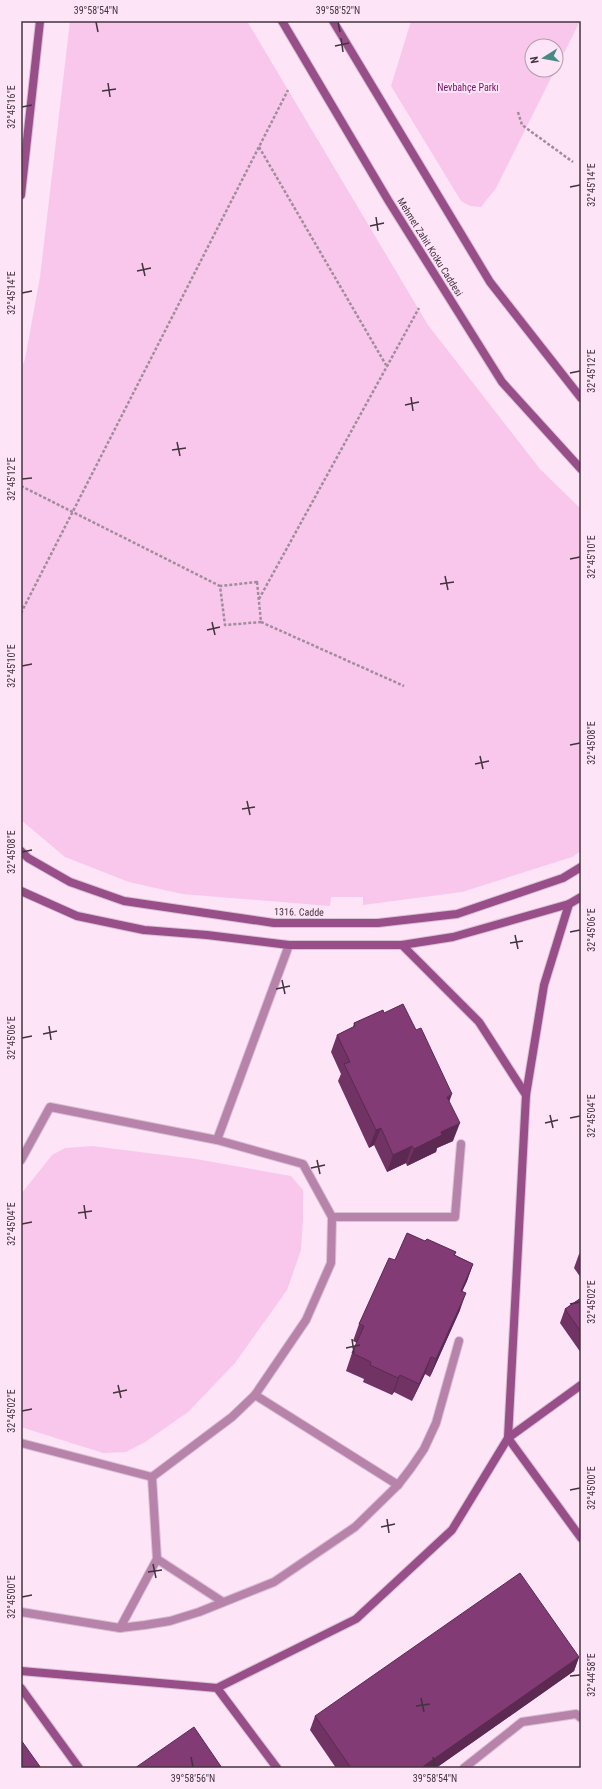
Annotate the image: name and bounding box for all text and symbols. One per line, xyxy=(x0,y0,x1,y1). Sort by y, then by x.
text: 39°58'54"N xyxy=(74,5,118,16)
text: 39°58'52"N xyxy=(316,5,360,16)
north arrow xyxy=(524,38,564,78)
text: N xyxy=(528,55,542,64)
park label: Nevbahçe Parkı xyxy=(437,82,499,93)
text: 32°45'16"E xyxy=(6,85,17,129)
text: 32°45'14"E xyxy=(586,163,597,207)
street label: Mehmet Zahit Kotku Caddesi xyxy=(395,196,465,298)
text: 32°45'14"E xyxy=(6,271,17,315)
text: 32°45'12"E xyxy=(586,349,597,393)
text: 32°45'12"E xyxy=(6,457,17,501)
text: 32°45'10"E xyxy=(586,535,597,579)
text: 32°45'10"E xyxy=(6,644,17,688)
text: 32°45'08"E xyxy=(586,721,597,765)
text: 32°45'08"E xyxy=(6,830,17,874)
street label: 1316. Cadde xyxy=(274,906,324,918)
text: 32°45'06"E xyxy=(586,908,597,952)
text: 32°45'06"E xyxy=(6,1016,17,1060)
text: 32°45'04"E xyxy=(586,1094,597,1138)
text: 32°45'04"E xyxy=(6,1202,17,1246)
text: 32°45'02"E xyxy=(586,1280,597,1324)
text: 32°45'02"E xyxy=(6,1389,17,1433)
text: 32°45'00"E xyxy=(586,1466,597,1510)
text: 32°45'00"E xyxy=(6,1575,17,1619)
text: 32°44'58"E xyxy=(586,1653,597,1697)
text: 39°58'56"N xyxy=(171,1773,215,1784)
text: 39°58'54"N xyxy=(413,1773,457,1784)

